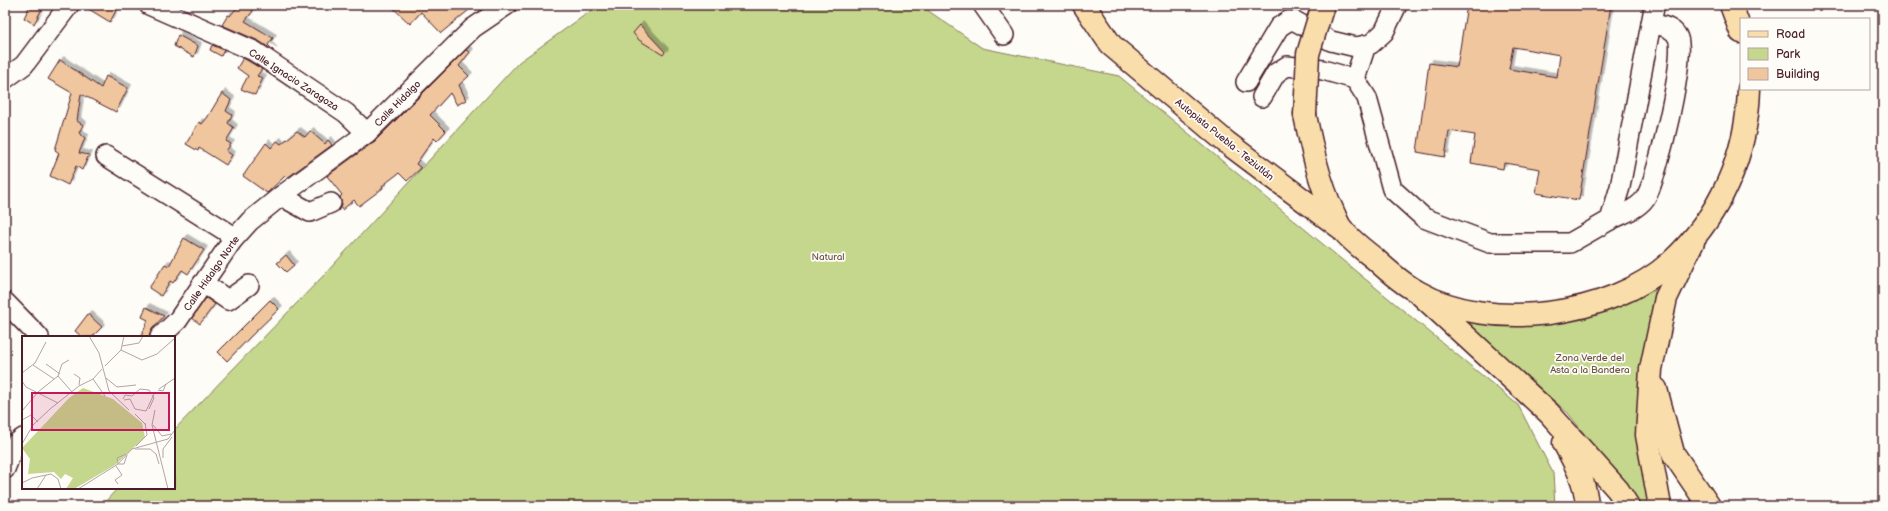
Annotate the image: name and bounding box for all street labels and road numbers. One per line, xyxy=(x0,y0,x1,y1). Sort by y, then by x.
street label: Calle Ignacio Zaragoza xyxy=(246,46,341,114)
street label: Calle Hidalgo xyxy=(372,78,424,129)
street label: Autopista Puebla - Teziutlán xyxy=(1173,96,1276,184)
street label: Calle Hidalgo Norte xyxy=(181,234,242,313)

